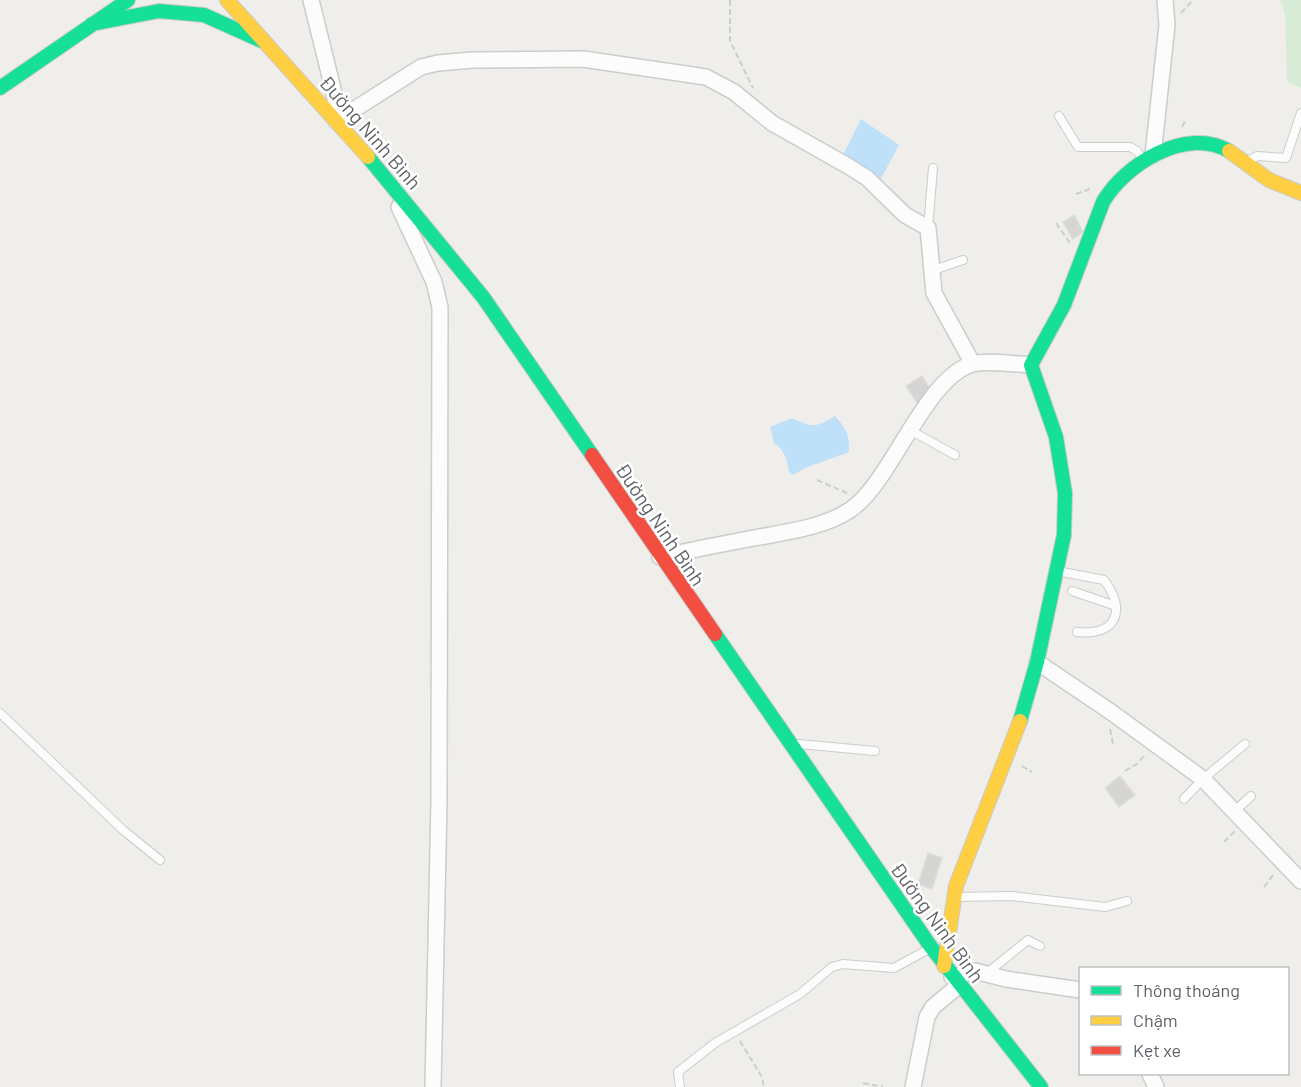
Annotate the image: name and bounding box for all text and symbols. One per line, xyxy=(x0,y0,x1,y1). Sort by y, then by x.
street label: Đường Ninh Bình xyxy=(315,70,427,194)
street label: Đường Ninh Bình xyxy=(611,458,711,590)
street label: Đường Ninh Bình xyxy=(886,857,990,987)
legend xyxy=(1079,967,1289,1075)
text: Thông thoáng xyxy=(1133,979,1240,1001)
text: Chậm xyxy=(1133,1009,1178,1031)
text: Kẹt xe xyxy=(1133,1039,1181,1061)

